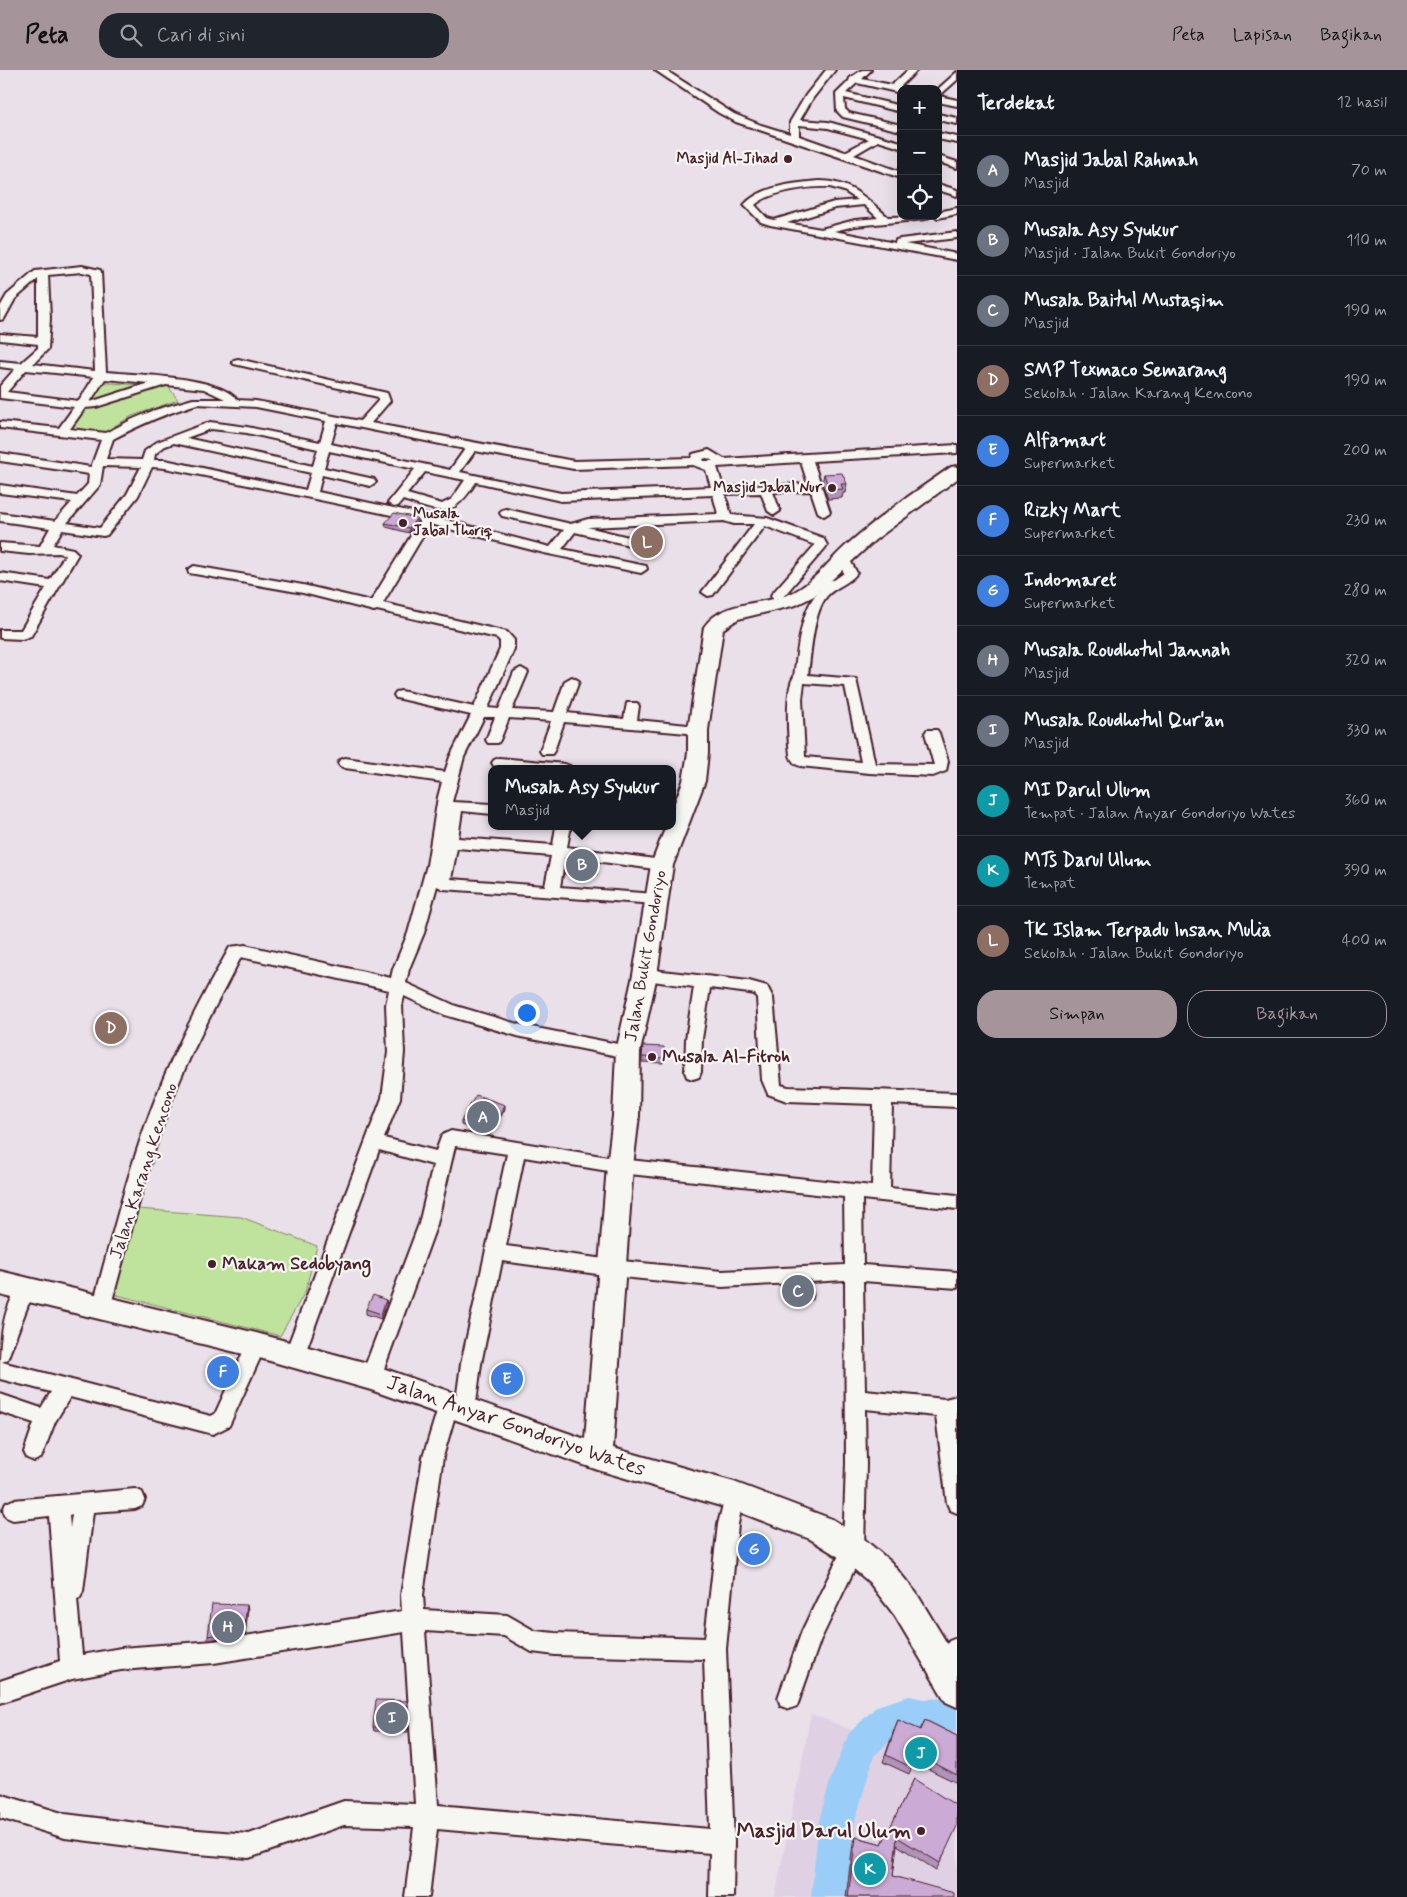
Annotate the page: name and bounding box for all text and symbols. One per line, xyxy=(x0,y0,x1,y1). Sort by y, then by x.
search box xyxy=(99,13,449,58)
text: Peta xyxy=(25,20,69,51)
icon: search xyxy=(117,21,145,49)
text: Cari di sini xyxy=(157,23,245,48)
text: Peta xyxy=(1172,23,1205,47)
text: Lapisan xyxy=(1233,23,1292,47)
text: Bagikan xyxy=(1320,23,1382,47)
map controls xyxy=(897,85,942,220)
button: + xyxy=(897,85,942,130)
text: Terdekat xyxy=(977,89,1055,117)
text: 12 hasil xyxy=(1337,92,1387,113)
button: − xyxy=(897,130,942,175)
text: Masjid Jabal Rahmah xyxy=(1024,148,1198,173)
place label: Masjid Al-Jihad xyxy=(677,149,778,169)
marker: Masjid Al-Jihad xyxy=(782,153,794,165)
text: A xyxy=(988,160,998,181)
text: 70 m xyxy=(1351,160,1387,181)
text: Masjid xyxy=(1024,173,1069,194)
button: locate xyxy=(897,175,942,220)
text: Musala Asy Syukur xyxy=(1024,218,1178,243)
text: B xyxy=(988,230,998,251)
text: 110 m xyxy=(1346,230,1387,251)
text: Masjid · Jalan Bukit Gondoriyo xyxy=(1024,243,1236,264)
text: Musala Baitul Mustaqim xyxy=(1024,288,1224,313)
text: C xyxy=(987,300,999,321)
text: 190 m xyxy=(1344,300,1387,321)
text: Masjid xyxy=(1024,313,1069,334)
text: SMP Texmaco Semarang xyxy=(1024,358,1227,383)
text: D xyxy=(987,370,999,391)
text: 190 m xyxy=(1344,370,1387,391)
text: Sekolah · Jalan Karang Kencono xyxy=(1024,383,1253,404)
text: Alfamart xyxy=(1024,428,1106,453)
text: E xyxy=(988,440,998,461)
text: 200 m xyxy=(1343,440,1387,461)
text: Supermarket xyxy=(1024,453,1115,474)
place label: Masjid Jabal Nur xyxy=(713,478,823,498)
marker: Masjid Jabal Nur xyxy=(826,482,838,494)
text: Rizky Mart xyxy=(1024,498,1121,523)
place label: Musala Jabal Thoriq xyxy=(413,504,493,541)
text: F xyxy=(989,510,997,531)
text: 230 m xyxy=(1346,510,1387,531)
marker: Musala Jabal Thoriq xyxy=(397,517,409,529)
pin: L xyxy=(631,523,663,561)
text: Supermarket xyxy=(1024,523,1115,544)
text: Indomaret xyxy=(1024,568,1116,593)
text: G xyxy=(988,580,998,601)
text: 280 m xyxy=(1344,580,1387,601)
text: Supermarket xyxy=(1024,593,1115,614)
text: Musala Roudhotul Jannah xyxy=(1024,638,1230,663)
text: H xyxy=(988,650,998,671)
text: 320 m xyxy=(1345,650,1387,671)
text: Masjid xyxy=(1024,663,1069,684)
text: Musala Roudhotul Qur'an xyxy=(1024,708,1224,733)
text: I xyxy=(989,720,997,741)
text: 330 m xyxy=(1346,720,1387,741)
text: Masjid xyxy=(1024,733,1069,754)
popup xyxy=(488,765,676,830)
text: Musala Asy Syukur xyxy=(505,775,659,800)
text: MI Darul Ulum xyxy=(1024,778,1151,803)
text: J xyxy=(988,790,998,811)
text: 360 m xyxy=(1344,790,1387,811)
text: Masjid xyxy=(505,800,550,821)
text: Tempat · Jalan Anyar Gondoriyo Wates xyxy=(1024,803,1295,824)
pin: B xyxy=(566,846,598,884)
text: MTs Darul Ulum xyxy=(1024,848,1151,873)
text: K xyxy=(987,860,999,881)
text: 390 m xyxy=(1344,860,1387,881)
street label: Jalan Bukit Gondoriyo xyxy=(619,868,673,1044)
text: Tempat xyxy=(1024,873,1076,894)
text: TK Islam Terpadu Insan Mulia xyxy=(1024,918,1271,943)
text: L xyxy=(988,930,998,951)
text: 400 m xyxy=(1342,930,1387,951)
text: Sekolah · Jalan Bukit Gondoriyo xyxy=(1024,943,1244,964)
button: Simpan xyxy=(977,990,1177,1038)
button: Bagikan xyxy=(1187,990,1387,1038)
your location xyxy=(514,1000,540,1026)
pin: D xyxy=(95,1009,127,1047)
place label: Musala Al-Fitroh xyxy=(662,1045,790,1069)
marker: Musala Al-Fitroh xyxy=(646,1051,658,1063)
street label: Jalan Karang Kencono xyxy=(104,1080,184,1262)
pin: A xyxy=(467,1098,499,1136)
place label: Makam Sedobyang xyxy=(222,1252,371,1278)
marker: Makam Sedobyang xyxy=(206,1258,218,1270)
pin: C xyxy=(782,1272,814,1310)
pin: F xyxy=(207,1353,239,1391)
pin: E xyxy=(491,1360,523,1398)
street label: Jalan Anyar Gondoriyo Wates xyxy=(383,1368,649,1484)
pin: G xyxy=(738,1530,770,1568)
pin: H xyxy=(212,1608,244,1646)
pin: I xyxy=(376,1699,408,1737)
pin: J xyxy=(905,1734,937,1772)
place label: Masjid Darul Ulum xyxy=(736,1817,911,1845)
marker: Masjid Darul Ulum xyxy=(915,1825,927,1837)
pin: K xyxy=(854,1850,886,1888)

